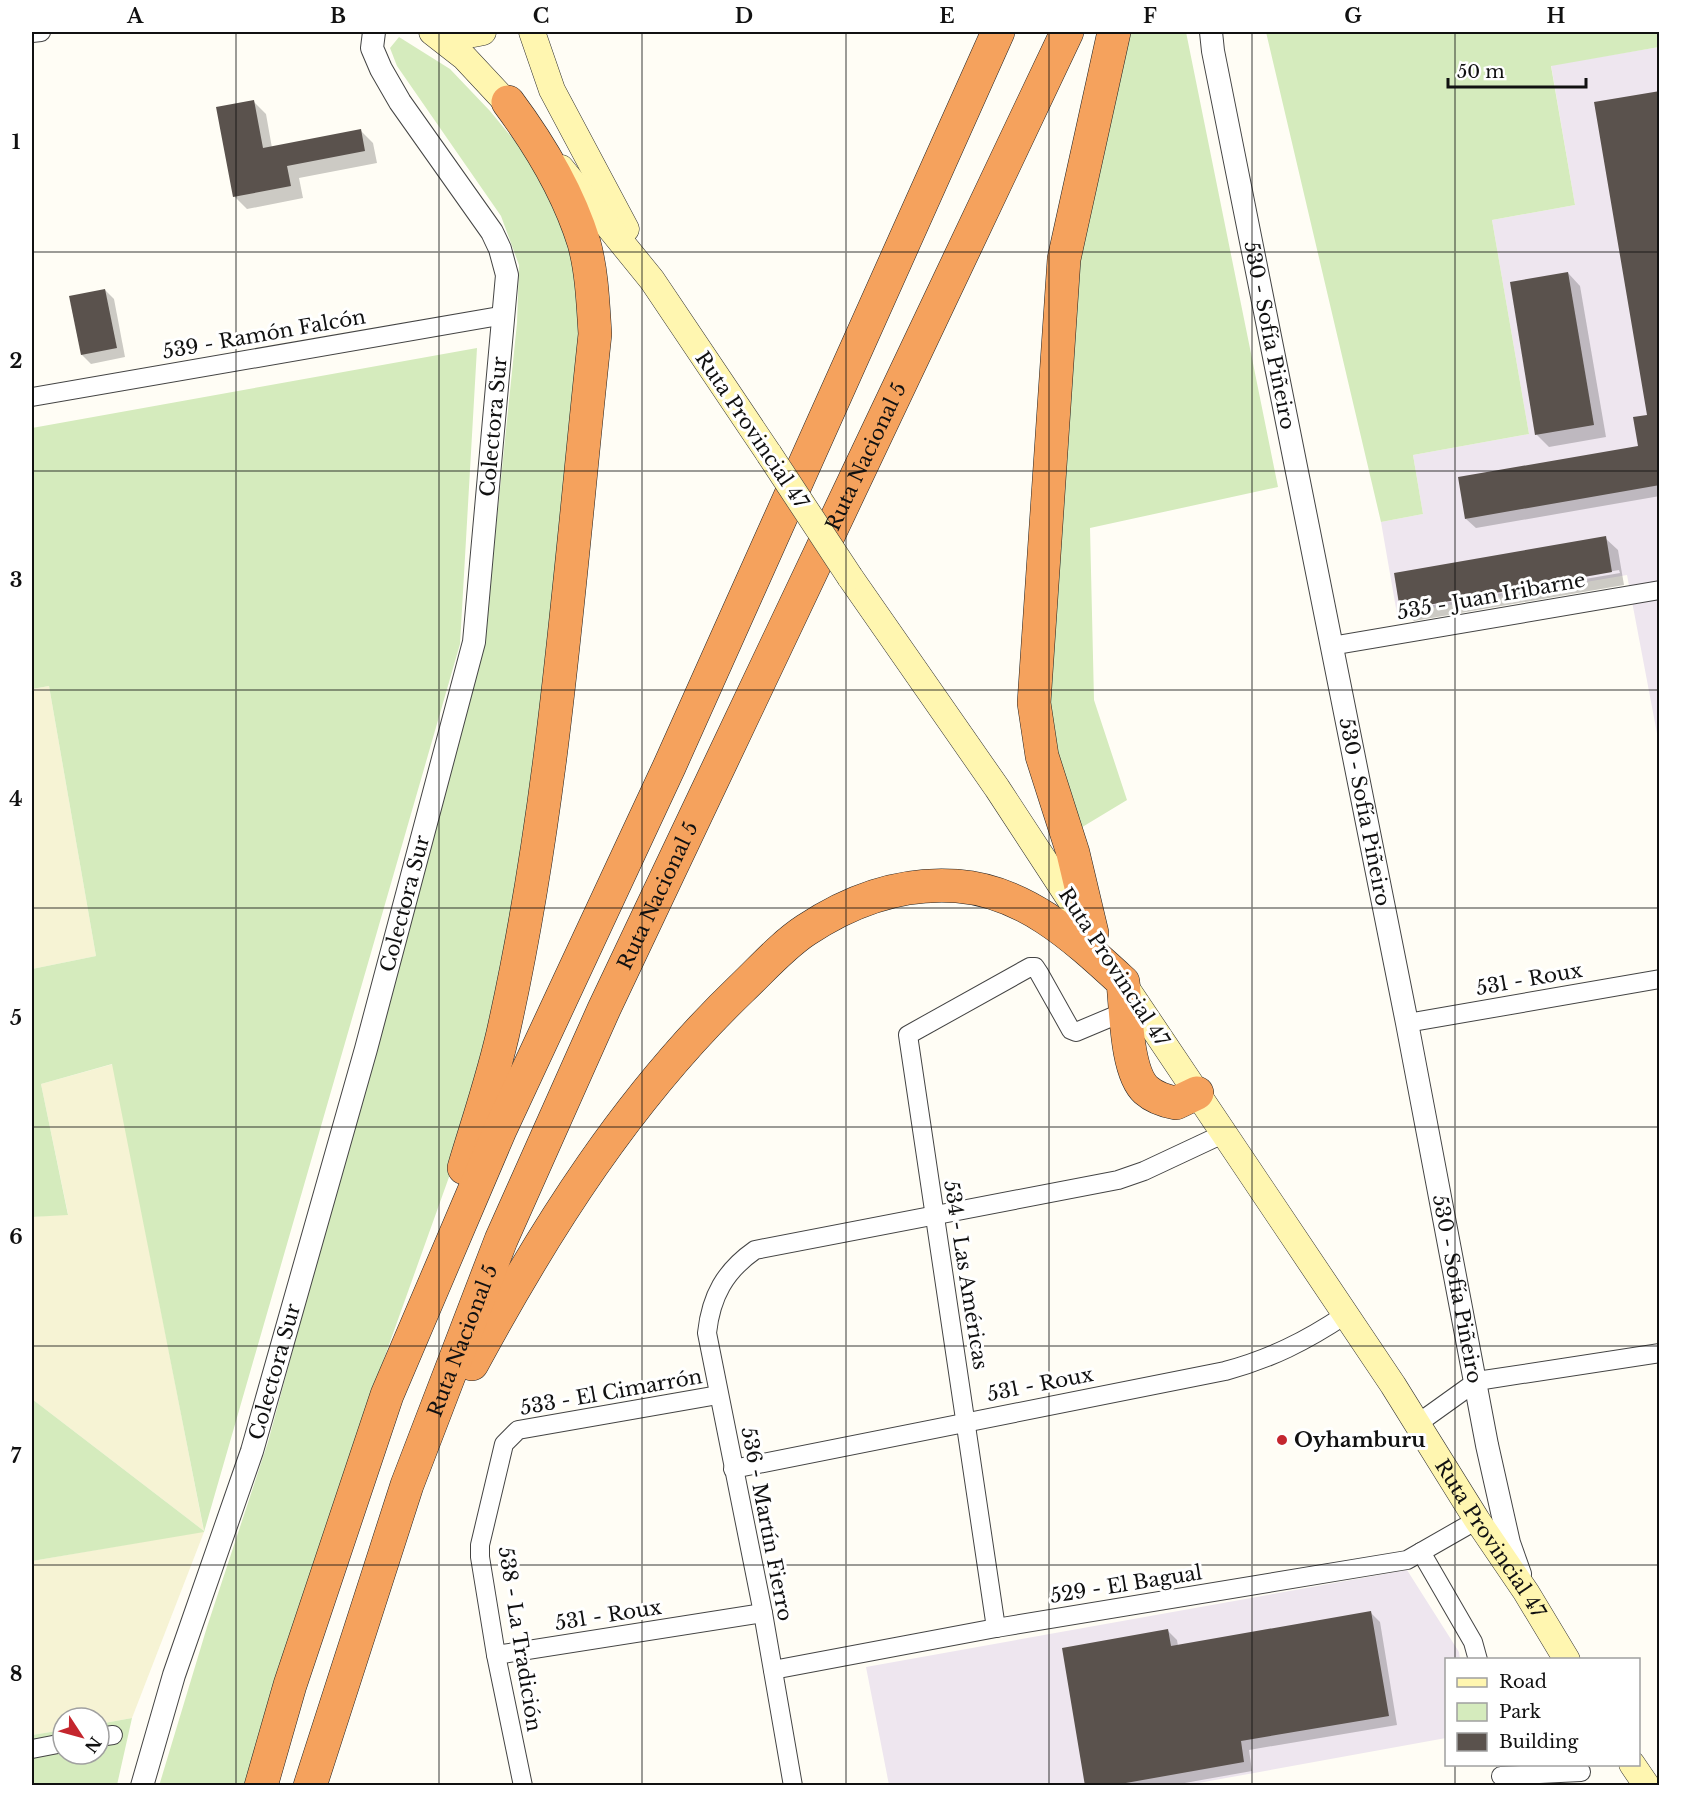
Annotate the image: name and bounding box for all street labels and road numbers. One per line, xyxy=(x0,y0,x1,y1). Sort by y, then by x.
street label: 530 - Sofía Piñeiro xyxy=(1239,239,1300,432)
street label: 539 - Ramón Falcón xyxy=(160,304,368,364)
street label: Ruta Provincial 47 xyxy=(690,347,814,514)
street label: Colectora Sur xyxy=(475,355,512,498)
street label: Ruta Nacional 5 xyxy=(821,379,911,534)
street label: 535 - Juan Iribarne xyxy=(1395,568,1587,624)
street label: 530 - Sofía Piñeiro xyxy=(1334,716,1395,908)
street label: Ruta Nacional 5 xyxy=(612,818,703,974)
street label: Colectora Sur xyxy=(375,832,434,975)
street label: Ruta Provincial 47 xyxy=(1054,883,1175,1052)
street label: 531 - Roux xyxy=(1474,958,1584,1000)
street label: 534 - Las Américas xyxy=(939,1179,993,1371)
street label: 530 - Sofía Piñeiro xyxy=(1428,1193,1487,1385)
street label: Ruta Nacional 5 xyxy=(422,1261,502,1420)
street label: Colectora Sur xyxy=(244,1301,305,1443)
street label: 531 - Roux xyxy=(985,1362,1095,1406)
street label: 533 - El Cimarrón xyxy=(518,1364,704,1420)
street label: 536 - Martín Fierro xyxy=(736,1425,798,1623)
street label: Ruta Provincial 47 xyxy=(1430,1455,1551,1623)
street label: 538 - La Tradición xyxy=(494,1545,547,1733)
street label: 529 - El Bagual xyxy=(1048,1560,1204,1608)
street label: 531 - Roux xyxy=(553,1595,663,1635)

